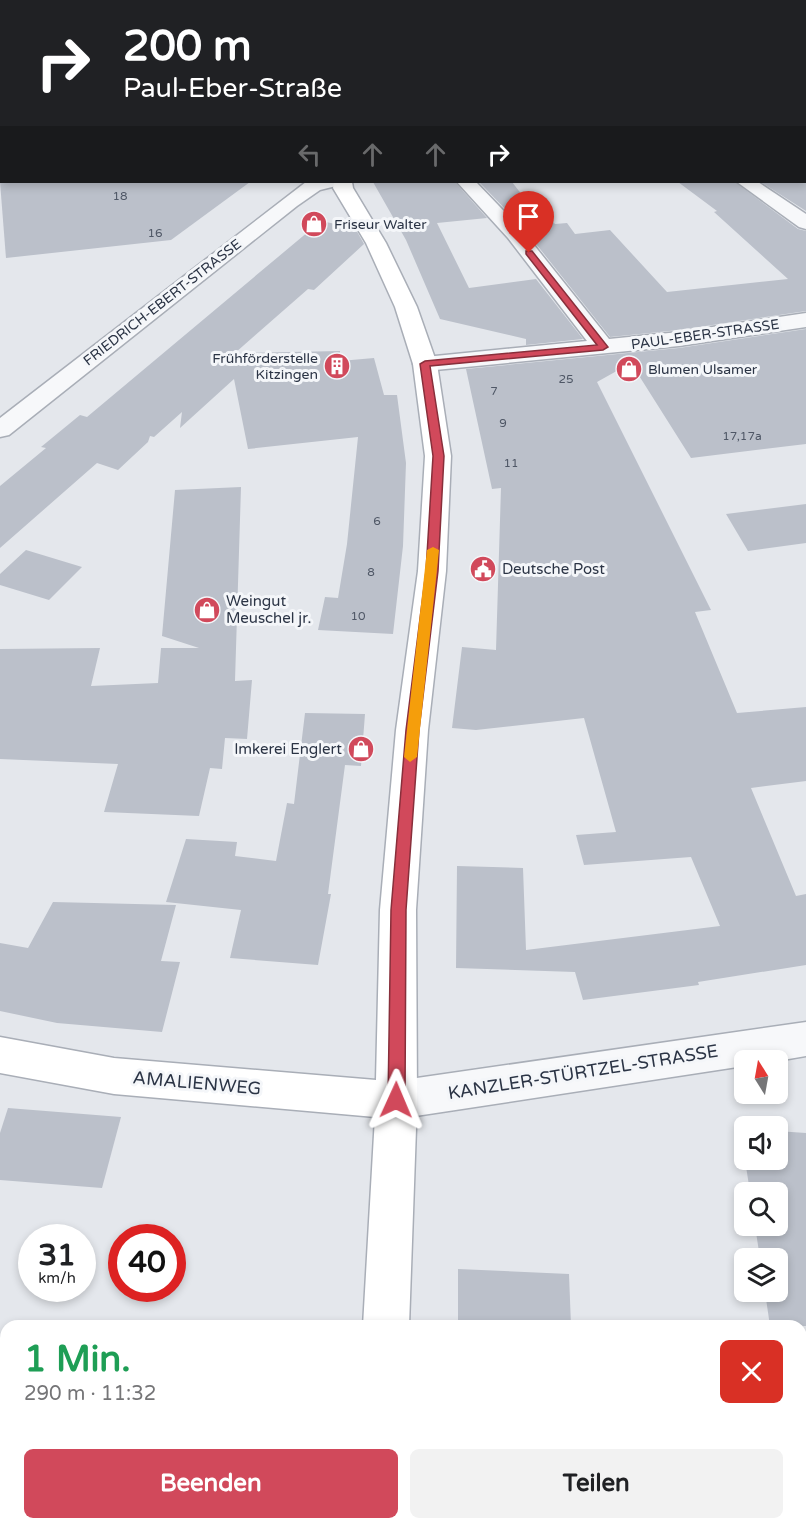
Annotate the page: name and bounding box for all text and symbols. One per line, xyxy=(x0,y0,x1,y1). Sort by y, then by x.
text: 200 m xyxy=(123,21,252,72)
icon: right xyxy=(24,24,102,102)
text: Paul-Eber-Straße xyxy=(123,72,342,105)
icon: left xyxy=(293,138,326,171)
icon: ahead xyxy=(356,138,389,171)
icon: ahead xyxy=(419,138,452,171)
icon: right xyxy=(482,138,515,171)
house number: 18 xyxy=(112,189,128,203)
pin xyxy=(503,191,554,253)
icon: arrive xyxy=(512,200,545,233)
shop icon: Friseur Walter xyxy=(299,209,329,239)
place label: Friseur Walter xyxy=(334,216,427,233)
house number: 16 xyxy=(147,226,163,240)
street label: FRIEDRICH-EBERT-STRASSE xyxy=(80,235,245,369)
street label: PAUL-EBER-STRASSE xyxy=(630,316,780,353)
place label: Frühförderstelle Kitzingen xyxy=(212,350,318,383)
building icon: Frühförderstelle Kitzingen xyxy=(322,351,352,381)
shop icon: Blumen Ulsamer xyxy=(614,354,644,384)
place label: Blumen Ulsamer xyxy=(648,361,758,378)
house number: 25 xyxy=(558,372,574,386)
house number: 7 xyxy=(490,384,498,398)
house number: 9 xyxy=(499,416,507,430)
house number: 17,17a xyxy=(722,429,762,443)
house number: 11 xyxy=(503,456,519,470)
house number: 6 xyxy=(373,514,381,528)
public building icon: Deutsche Post xyxy=(468,554,498,584)
place label: Deutsche Post xyxy=(502,560,605,578)
house number: 8 xyxy=(367,565,375,579)
place label: Weingut Meuschel jr. xyxy=(226,592,311,627)
shop icon: Weingut Meuschel jr. xyxy=(192,595,222,625)
house number: 10 xyxy=(350,609,366,623)
shop icon: Imkerei Englert xyxy=(346,734,376,764)
place label: Imkerei Englert xyxy=(234,740,342,758)
street label: KANZLER-STÜRTZEL-STRASSE xyxy=(446,1040,720,1104)
north arrow xyxy=(734,1050,788,1104)
map controls xyxy=(734,1050,788,1302)
street label: AMALIENWEG xyxy=(132,1066,262,1100)
position arrow xyxy=(364,1068,428,1132)
button: sound xyxy=(734,1116,788,1170)
button: search xyxy=(734,1182,788,1236)
speed limit sign: 40 xyxy=(108,1224,186,1302)
text: 31 xyxy=(38,1237,76,1274)
button: layers xyxy=(734,1248,788,1302)
text: km/h xyxy=(38,1269,76,1287)
text: 1 Min. xyxy=(24,1338,131,1381)
button: close xyxy=(720,1340,783,1403)
text: 290 m · 11:32 xyxy=(24,1382,156,1406)
button: Beenden xyxy=(24,1449,398,1518)
button: Teilen xyxy=(410,1449,783,1518)

